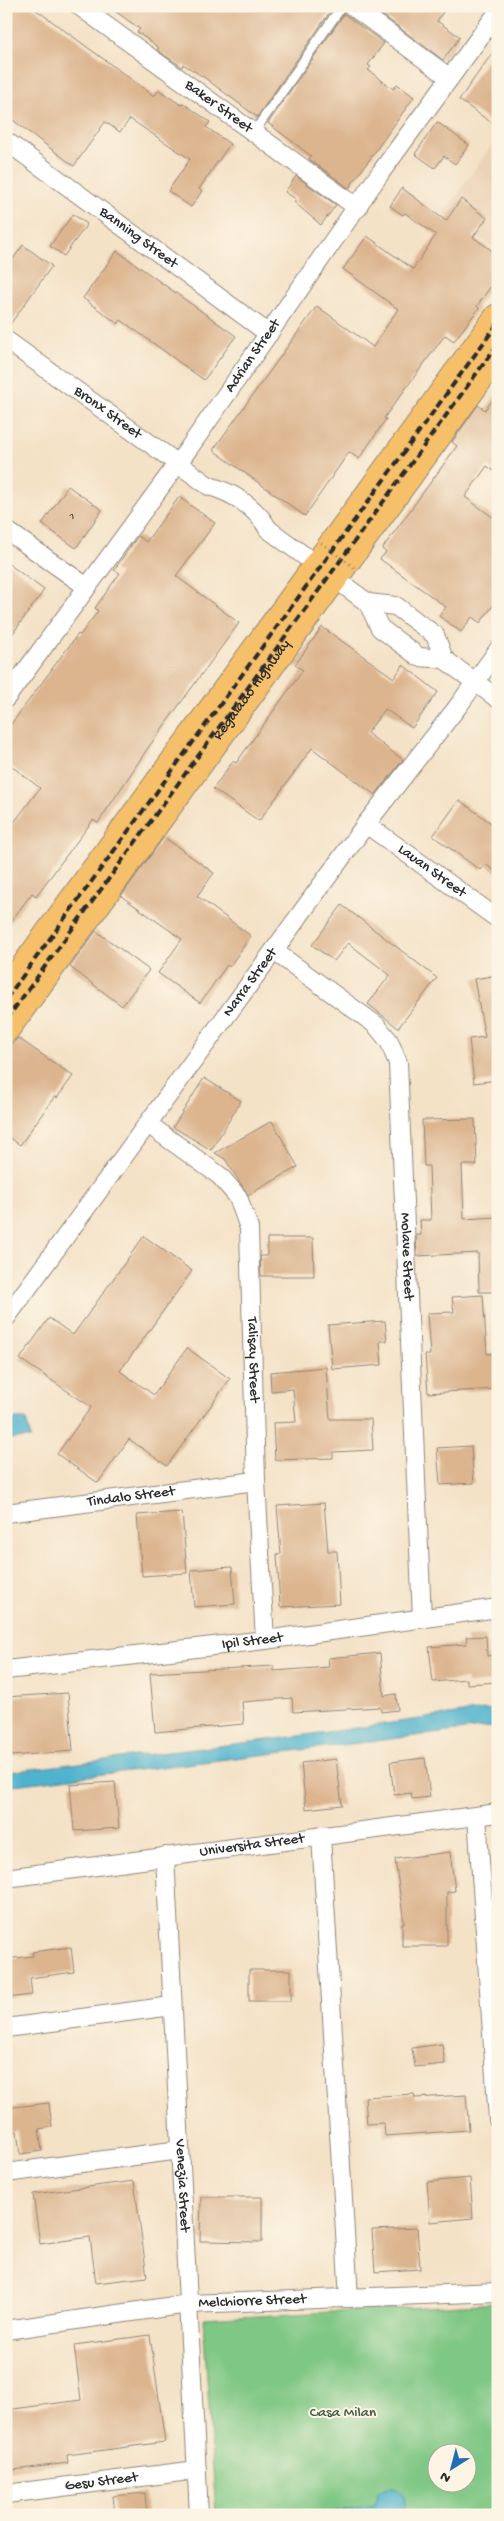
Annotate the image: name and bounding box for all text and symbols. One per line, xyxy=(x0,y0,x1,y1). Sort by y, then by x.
street label: Baker Street xyxy=(180,76,257,139)
street label: Banning Street xyxy=(95,203,182,274)
street label: Adrian Street xyxy=(221,314,286,396)
street label: Bronx Street xyxy=(69,382,146,445)
house number: 1 xyxy=(69,510,75,524)
street label: Regalado Highway xyxy=(209,636,295,744)
street label: Lauan Street xyxy=(394,841,471,903)
street label: Narra Street xyxy=(219,943,283,1021)
street label: Molave Street xyxy=(395,1212,417,1303)
street label: Talisay Street xyxy=(242,1316,263,1404)
street label: Tindalo Street xyxy=(85,1482,178,1512)
street label: Ipil Street xyxy=(221,1628,286,1654)
street label: Universita Street xyxy=(198,1829,307,1861)
street label: Venezia Street xyxy=(171,2138,193,2234)
street label: Melchiorre Street xyxy=(198,2290,308,2313)
park label: Casa Milan xyxy=(310,2404,376,2422)
north arrow xyxy=(426,2444,476,2494)
text: N xyxy=(437,2467,455,2486)
street label: Gesu Street xyxy=(64,2468,141,2496)

